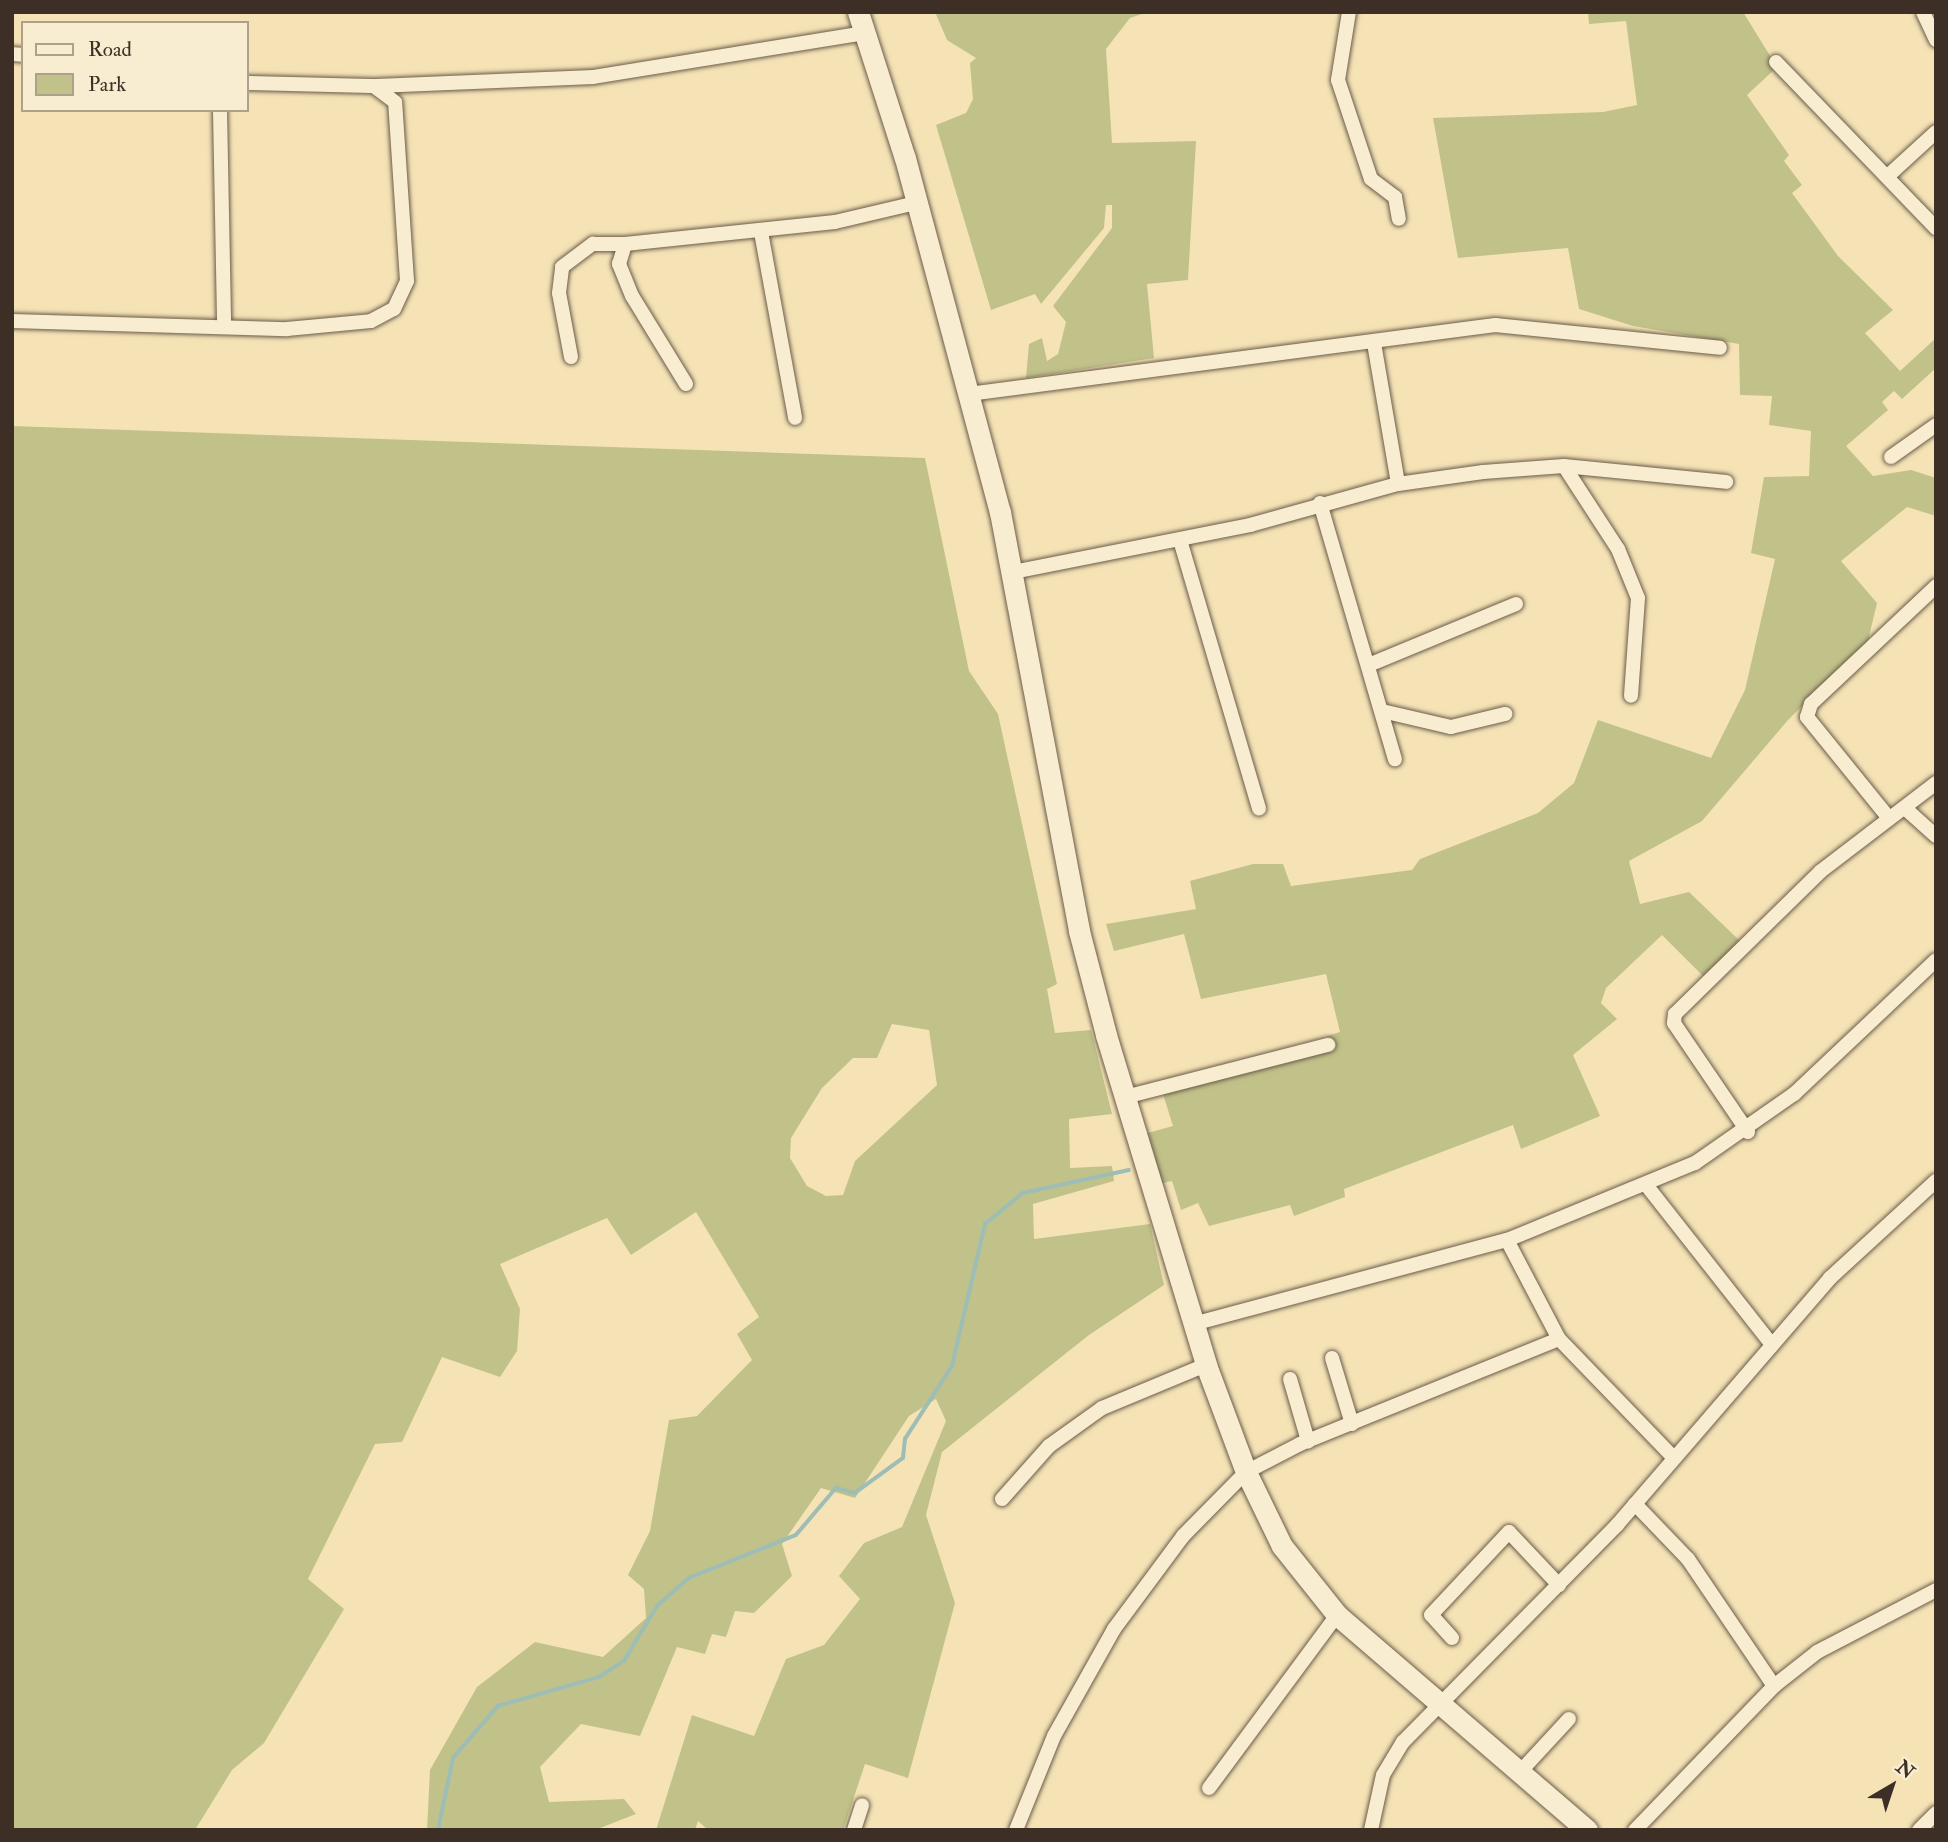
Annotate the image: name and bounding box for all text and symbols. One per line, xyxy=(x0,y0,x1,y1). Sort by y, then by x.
legend xyxy=(21,21,248,112)
text: Road xyxy=(88,36,132,63)
text: Park xyxy=(88,71,126,98)
north arrow xyxy=(1857,1751,1927,1821)
text: N xyxy=(1891,1755,1919,1784)

